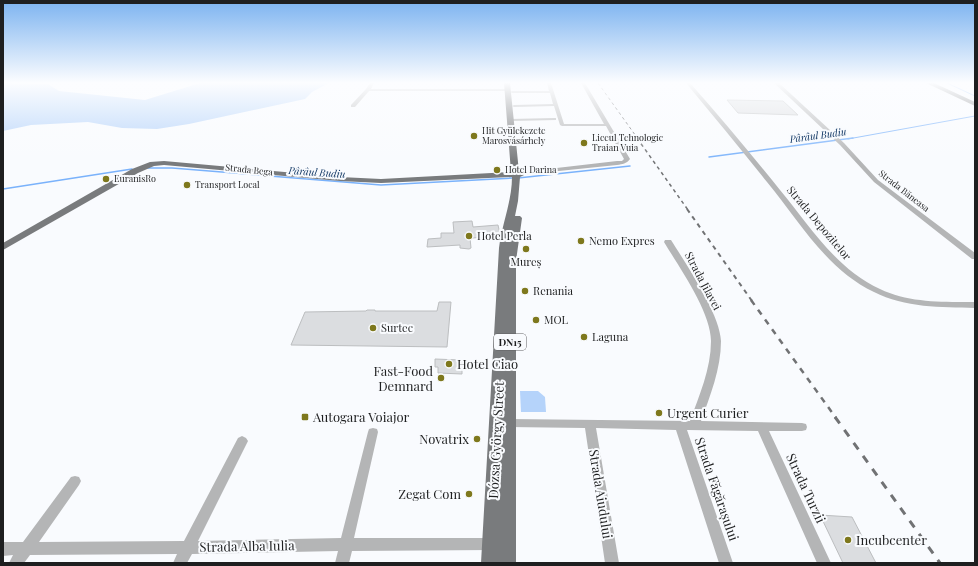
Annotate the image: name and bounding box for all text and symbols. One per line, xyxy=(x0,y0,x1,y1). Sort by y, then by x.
place label: Hit Gyülekezete Marosvásárhely xyxy=(482,124,546,146)
water label: Pârâul Budiu xyxy=(788,124,848,146)
marker: Hit Gyülekezete Marosvásárhely xyxy=(469,131,479,141)
place label: Liceul Tehnologic Traian Vuia xyxy=(592,131,664,153)
marker: Liceul Tehnologic Traian Vuia xyxy=(579,138,589,148)
street label: Strada Bega xyxy=(225,161,274,178)
water label: Pârâul Budiu xyxy=(287,163,346,181)
place label: Hotel Darina xyxy=(505,163,557,175)
marker: Hotel Darina xyxy=(492,165,502,175)
street label: Strada Băneasa xyxy=(877,167,933,214)
place label: EuranisRo xyxy=(114,172,156,184)
marker: EuranisRo xyxy=(101,174,111,184)
place label: Transport Local xyxy=(195,178,260,190)
marker: Transport Local xyxy=(182,180,192,190)
street label: Strada Depozitelor xyxy=(784,182,855,263)
place label: Hotel Perla xyxy=(477,228,532,243)
marker: Hotel Perla xyxy=(464,231,474,241)
place label: Nemo Expres xyxy=(589,233,655,248)
marker: Nemo Expres xyxy=(576,236,586,246)
marker: Mureș xyxy=(521,244,531,254)
street label: Strada Jilavei xyxy=(682,249,725,313)
place label: Mureș xyxy=(510,254,542,269)
place label: Renania xyxy=(533,283,574,298)
marker: Renania xyxy=(520,286,530,296)
place label: MOL xyxy=(544,312,569,327)
marker: MOL xyxy=(531,315,541,325)
place label: Surtec xyxy=(381,320,413,335)
marker: Surtec xyxy=(368,323,378,333)
place label: Laguna xyxy=(592,329,629,344)
marker: Laguna xyxy=(579,332,589,342)
road number: DN15 xyxy=(494,334,526,350)
place label: Hotel Ciao xyxy=(457,355,518,372)
marker: Hotel Ciao xyxy=(444,359,454,369)
place label: Fast-Food Demnard xyxy=(374,362,433,394)
marker: Fast-Food Demnard xyxy=(436,373,446,383)
street label: Dózsa György Street xyxy=(484,380,507,499)
place label: Urgent Curier xyxy=(667,404,749,421)
place label: Autogara Voiajor xyxy=(312,408,410,425)
marker: Urgent Curier xyxy=(654,408,664,418)
marker: Autogara Voiajor xyxy=(300,412,310,422)
place label: Novatrix xyxy=(419,430,469,447)
marker: Novatrix xyxy=(472,434,482,444)
street label: Strada Făgărașului xyxy=(692,435,743,543)
street label: Strada Aiudului xyxy=(586,448,617,540)
street label: Strada Turzii xyxy=(783,450,830,526)
place label: Zegat Com xyxy=(398,485,461,502)
marker: Zegat Com xyxy=(464,489,474,499)
place label: Incubcenter xyxy=(856,531,927,548)
marker: Incubcenter xyxy=(843,535,853,545)
street label: Strada Alba Iulia xyxy=(199,536,295,555)

